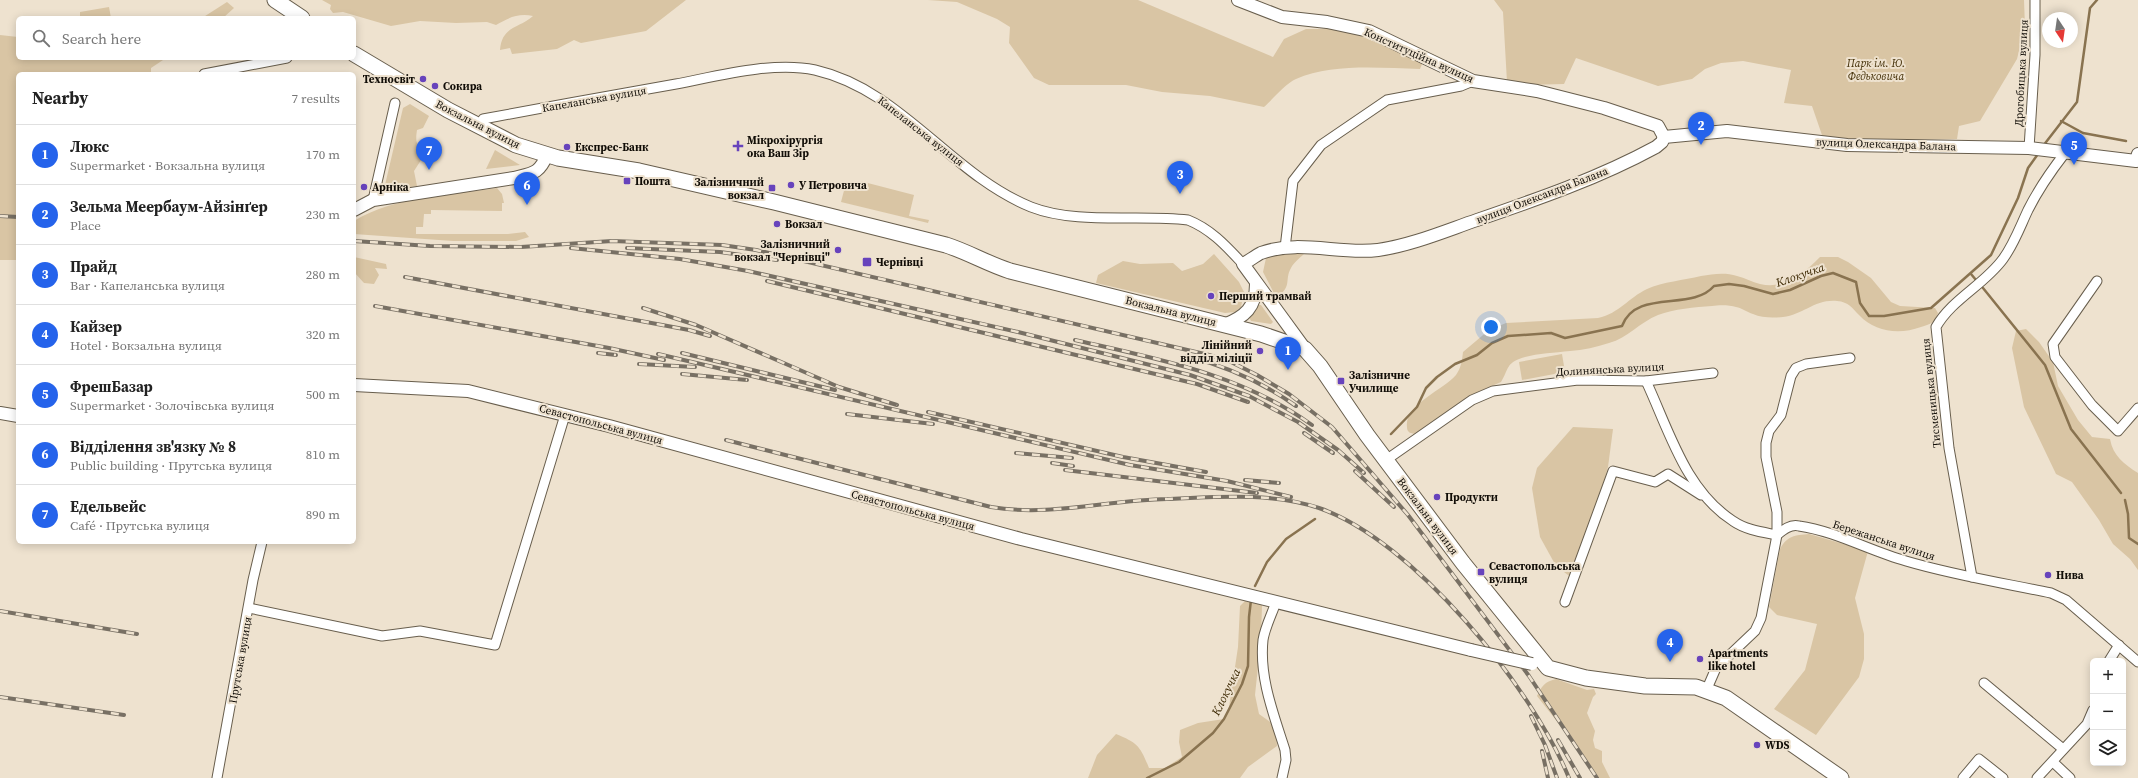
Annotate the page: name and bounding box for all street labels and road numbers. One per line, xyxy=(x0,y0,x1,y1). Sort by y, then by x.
street label: Дрогобицька вулиця xyxy=(2011,19,2032,127)
street label: Конституційна вулиця xyxy=(1362,24,1476,87)
street label: Капеланська вулиця xyxy=(541,83,648,116)
street label: Капеланська вулиця xyxy=(874,93,967,170)
street label: Вокзальна вулиця xyxy=(433,97,523,152)
street label: вулиця Олександра Балана xyxy=(1816,135,1957,154)
street label: вулиця Олександра Балана xyxy=(1474,163,1611,228)
street label: Вокзальна вулиця xyxy=(1124,293,1218,330)
street label: Тисменицька вулиця xyxy=(1918,337,1945,448)
street label: Долинянська вулиця xyxy=(1556,359,1665,380)
street label: Севастопольська вулиця xyxy=(537,401,665,448)
street label: Вокзальна вулиця xyxy=(1394,475,1462,558)
street label: Севастопольська вулиця xyxy=(849,487,977,534)
street label: Бережанська вулиця xyxy=(1831,517,1937,564)
street label: Прутська вулиця xyxy=(225,615,256,705)

